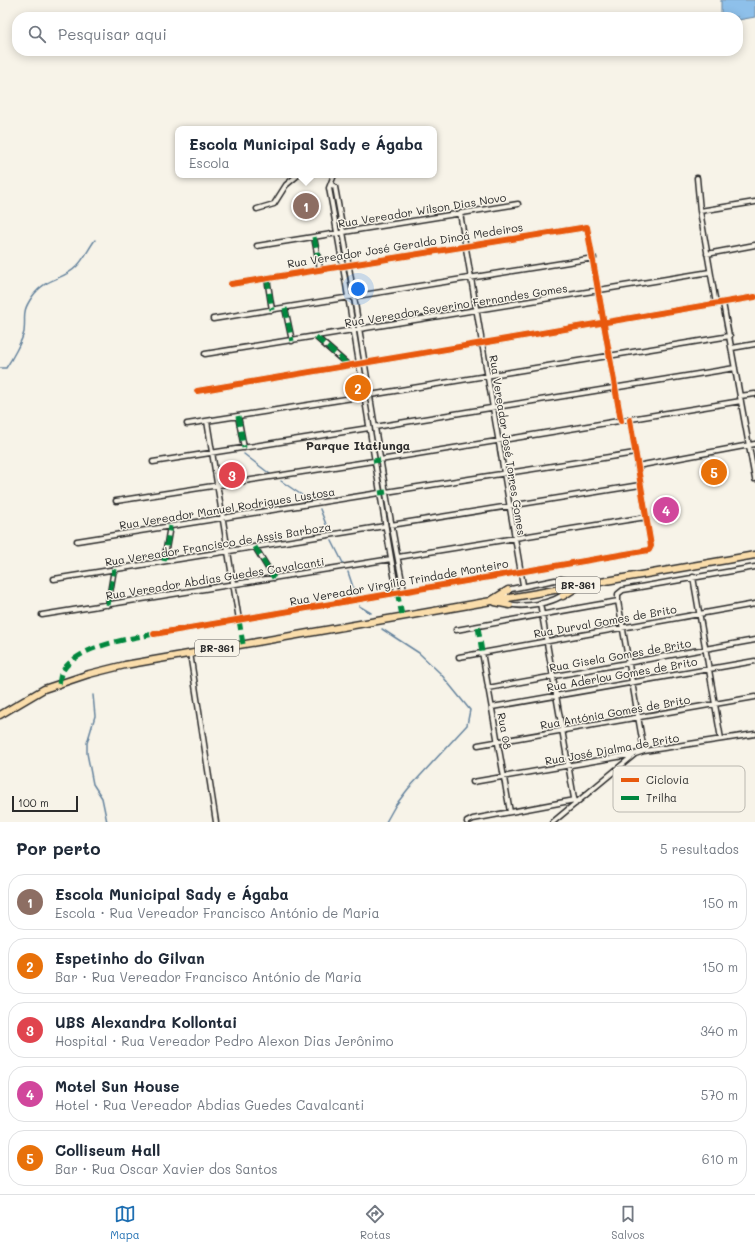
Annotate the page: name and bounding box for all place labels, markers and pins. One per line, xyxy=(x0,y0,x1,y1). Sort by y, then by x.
pin: 1 xyxy=(293,191,319,221)
pin: 2 xyxy=(345,373,371,403)
pin: 5 xyxy=(701,457,727,487)
pin: 3 xyxy=(219,460,245,490)
pin: 4 xyxy=(653,495,679,525)

